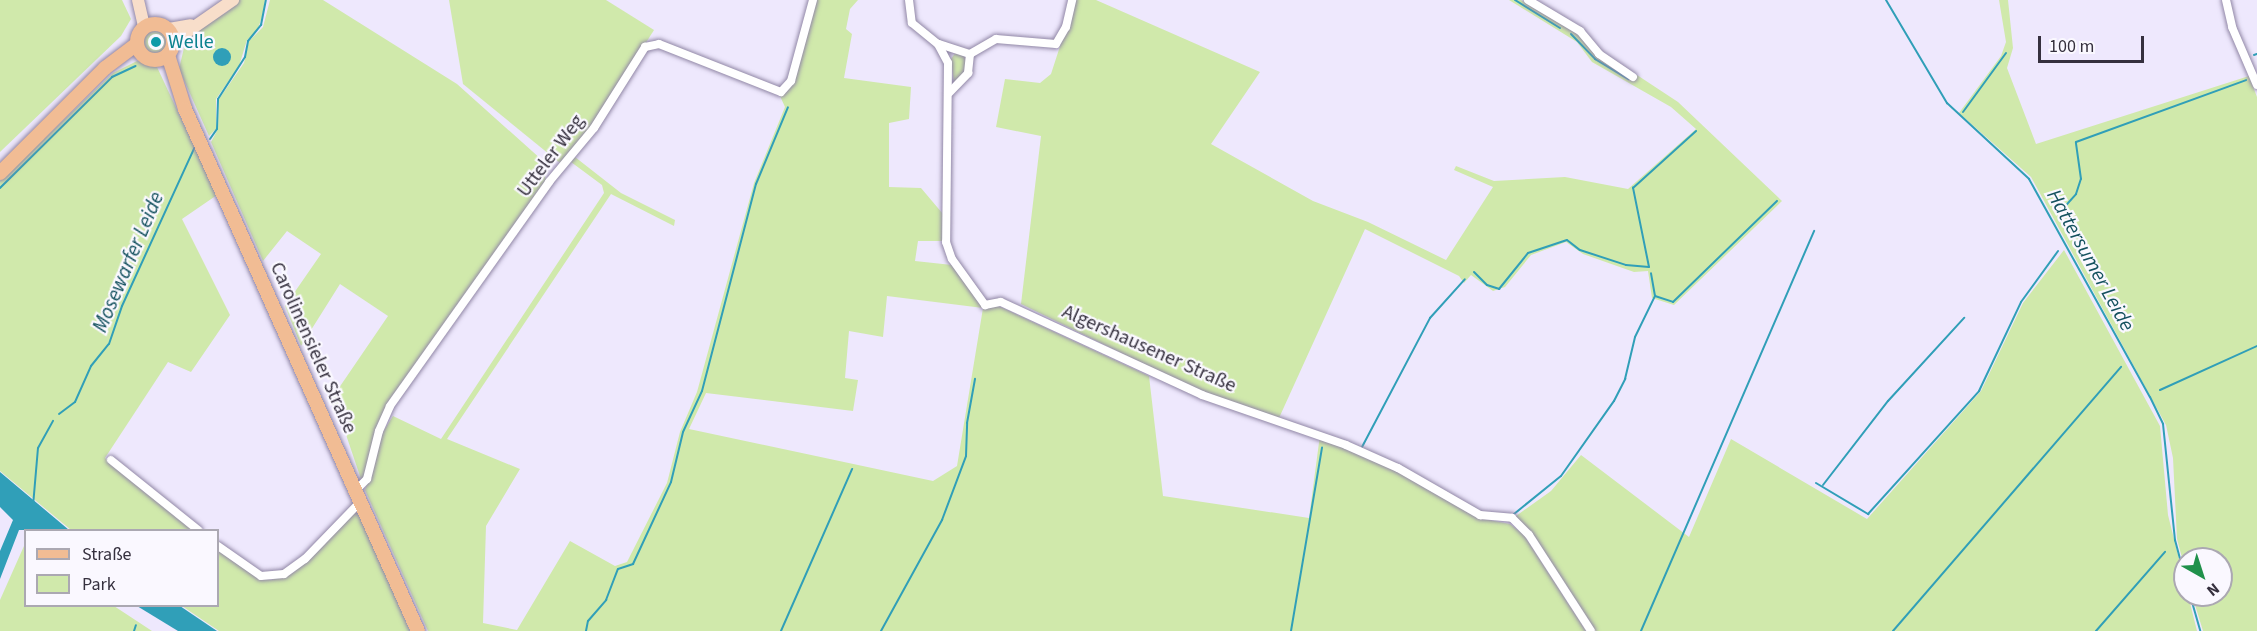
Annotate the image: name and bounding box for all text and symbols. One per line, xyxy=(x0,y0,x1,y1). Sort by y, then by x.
scale bar xyxy=(2041,24,2148,62)
place label: Welle xyxy=(168,30,214,54)
text: 100 m xyxy=(2049,34,2094,59)
marker: Welle xyxy=(149,35,163,49)
street label: Utteler Weg xyxy=(512,110,590,202)
water label: Hattersumer Leide xyxy=(2042,185,2140,335)
water label: Mosewarfer Leide xyxy=(87,188,169,336)
street label: Carolinensieler Straße xyxy=(264,259,362,437)
street label: Algershausener Straße xyxy=(1058,300,1240,398)
legend xyxy=(24,529,219,607)
text: Straße xyxy=(82,542,131,567)
north arrow xyxy=(2173,547,2233,607)
text: Park xyxy=(82,572,116,597)
text: N xyxy=(2202,578,2224,601)

